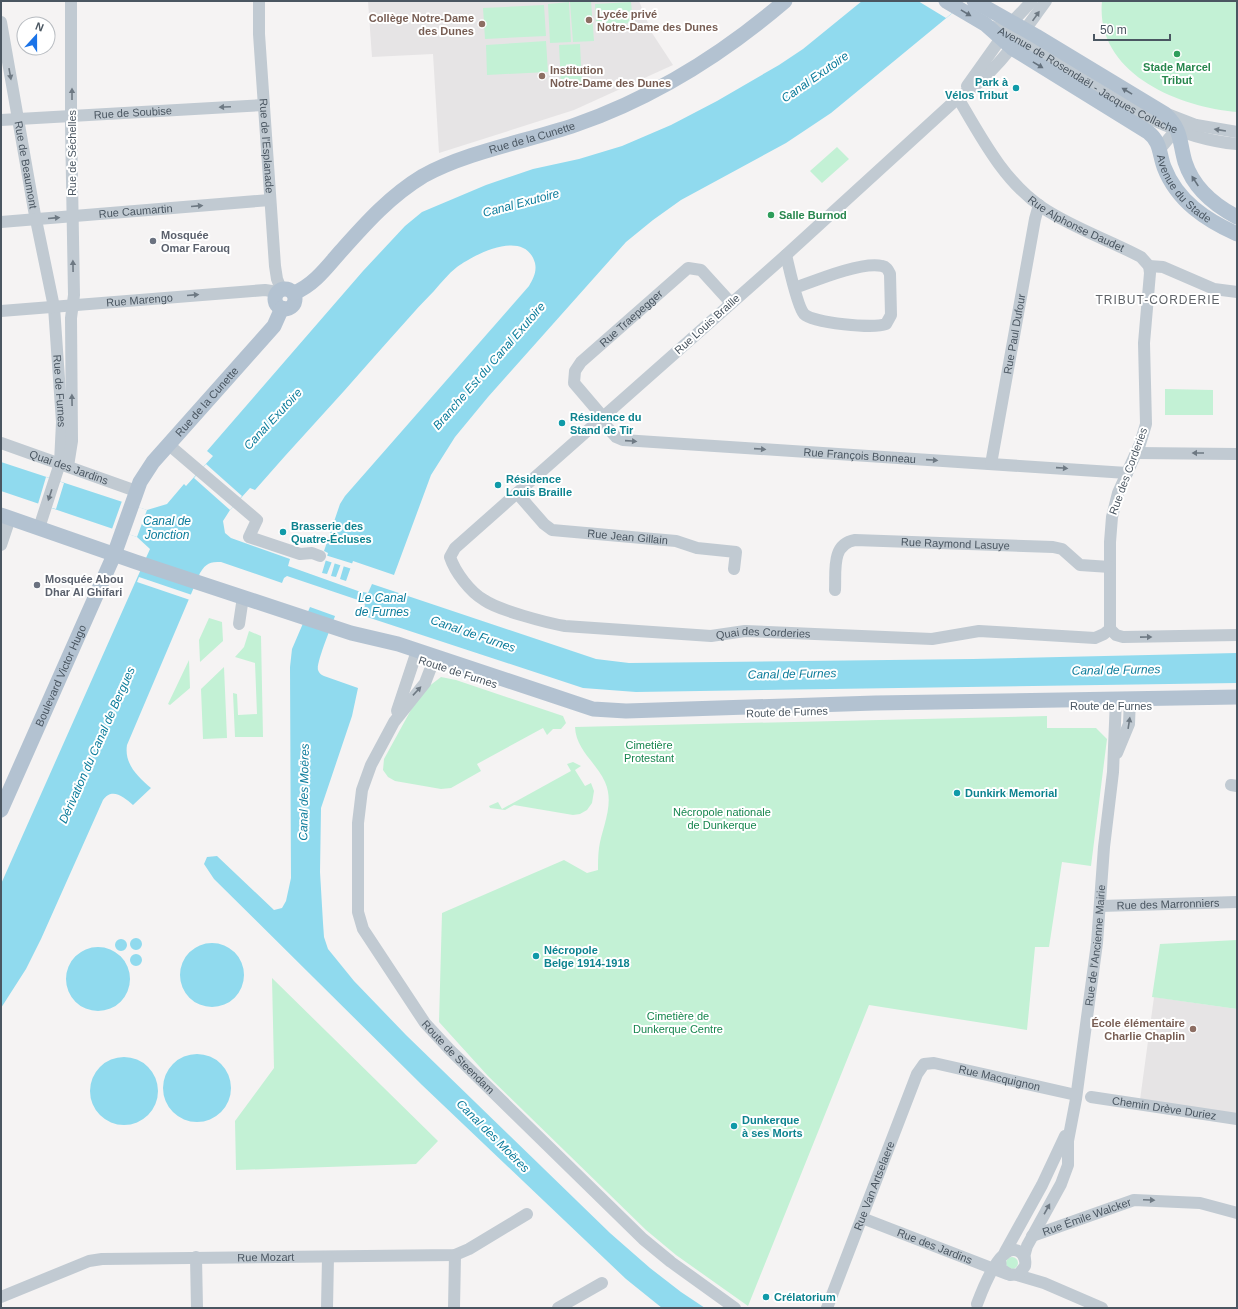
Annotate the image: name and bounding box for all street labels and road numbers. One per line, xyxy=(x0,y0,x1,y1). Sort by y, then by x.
street label: Avenue de Rosendaël - Jacques Collache xyxy=(996,24,1179,136)
street label: Rue de l'Esplanade xyxy=(257,98,276,194)
street label: Rue de Soubise xyxy=(93,104,172,121)
street label: Rue de Séchelles xyxy=(66,109,78,196)
street label: Rue de la Cunette xyxy=(488,119,577,156)
street label: Rue de Beaumont xyxy=(12,120,40,210)
street label: Avenue du Stade xyxy=(1155,153,1214,225)
street label: Rue Alphonse Daudet xyxy=(1026,193,1126,254)
street label: Rue Caumartin xyxy=(98,202,173,220)
street label: Rue Traepegger xyxy=(597,287,665,349)
street label: Rue Marengo xyxy=(106,291,173,309)
street label: Rue Louis Braille xyxy=(672,292,742,356)
street label: Rue Paul Dufour xyxy=(1001,293,1027,375)
street label: Rue de Furnes xyxy=(51,354,68,428)
street label: Rue de la Cunette xyxy=(173,365,241,439)
street label: Rue des Corderies xyxy=(1107,425,1149,516)
street label: Rue François Bonneau xyxy=(803,446,916,465)
street label: Quai des Jardins xyxy=(28,448,110,487)
street label: Rue Jean Gillain xyxy=(587,527,668,546)
street label: Rue Raymond Lasuye xyxy=(901,536,1010,551)
street label: Boulevard Victor Hugo xyxy=(33,623,88,728)
street label: Quai des Corderies xyxy=(715,625,811,641)
street label: Route de Furnes xyxy=(417,654,499,691)
street label: Route de Furnes xyxy=(1070,700,1152,712)
street label: Route de Furnes xyxy=(746,705,829,719)
street label: Rue de l'Ancienne Mairie xyxy=(1083,884,1107,1007)
street label: Rue des Marronniers xyxy=(1116,897,1220,912)
street label: Route de Steendam xyxy=(420,1018,497,1096)
street label: Rue Macquignon xyxy=(957,1063,1041,1093)
street label: Chemin Drève Duriez xyxy=(1111,1094,1217,1122)
street label: Rue Van Artselaere xyxy=(851,1139,897,1232)
street label: Rue Émile Walcker xyxy=(1041,1195,1133,1238)
street label: Rue des Jardins xyxy=(895,1226,975,1266)
street label: Rue Mozart xyxy=(237,1251,294,1263)

